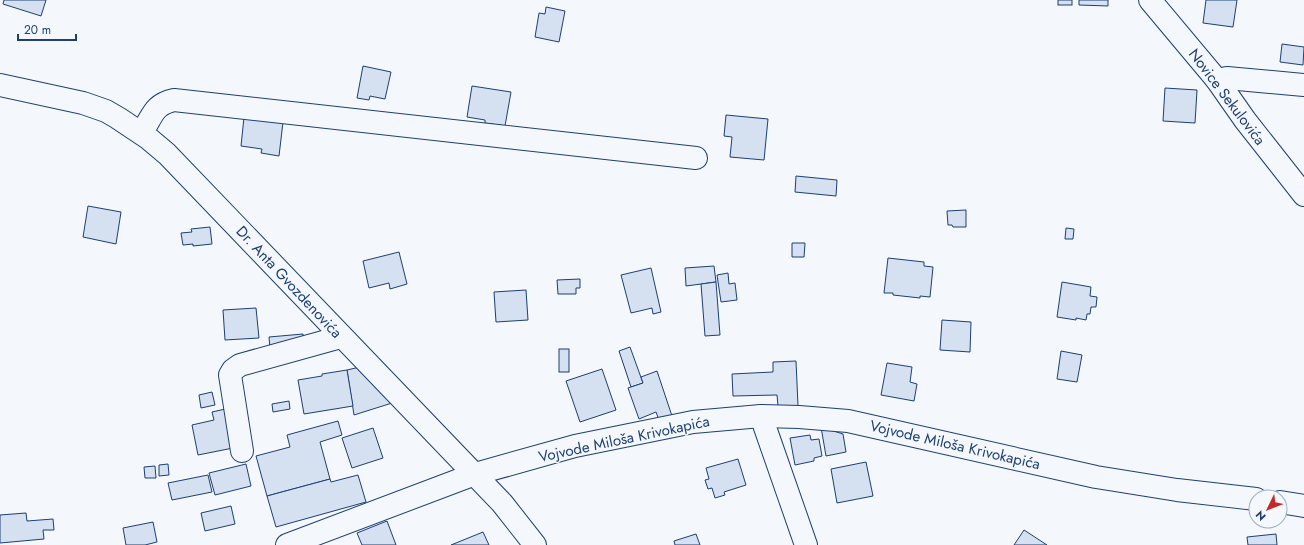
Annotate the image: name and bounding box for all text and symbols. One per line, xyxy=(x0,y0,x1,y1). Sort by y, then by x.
scale bar xyxy=(18,16,76,42)
text: 20 m xyxy=(24,21,51,39)
street label: Novice Sekulovića xyxy=(1183,44,1271,150)
street label: Dr. Anta Gvozdenovića xyxy=(231,221,347,343)
street label: Vojvode Miloša Krivokapića xyxy=(537,410,711,468)
street label: Vojvode Miloša Krivokapića xyxy=(868,415,1042,475)
north arrow xyxy=(1248,489,1288,529)
text: N xyxy=(1252,507,1270,524)

